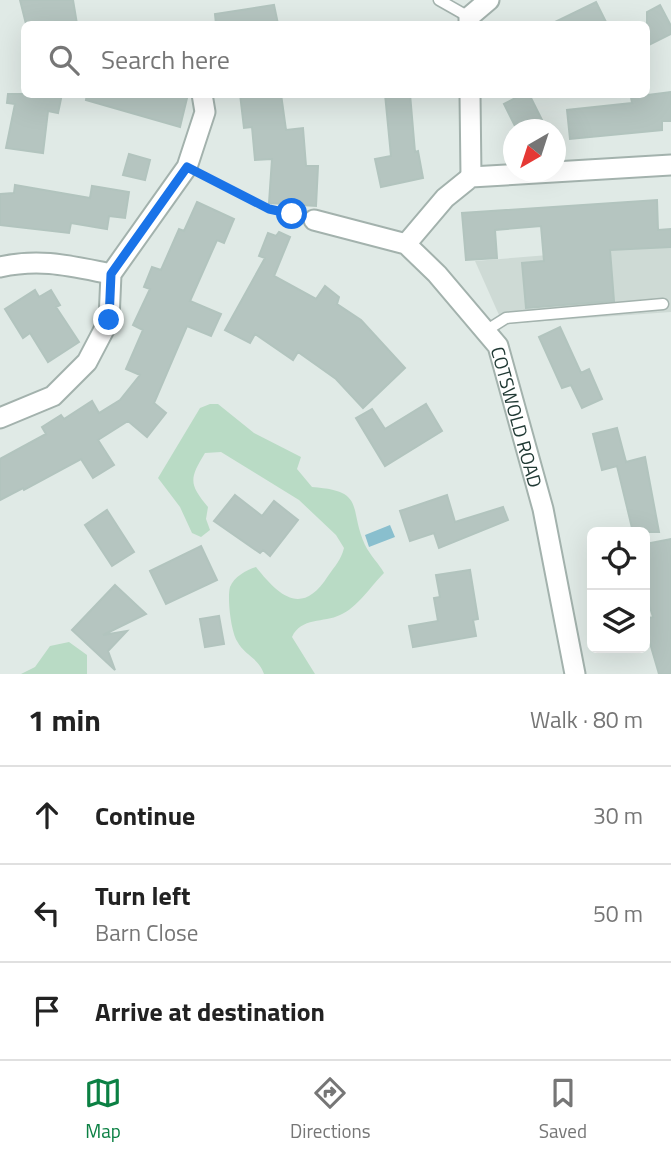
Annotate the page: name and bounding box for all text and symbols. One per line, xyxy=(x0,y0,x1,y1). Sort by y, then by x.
search box xyxy=(21,21,650,98)
text: Search here xyxy=(101,40,230,79)
icon: search xyxy=(45,41,83,79)
north arrow xyxy=(503,119,566,182)
route start xyxy=(276,198,307,229)
route end xyxy=(93,304,124,335)
street label: COTSWOLD ROAD xyxy=(484,343,551,491)
map controls xyxy=(587,527,650,653)
button: locate xyxy=(587,527,650,590)
button: layers xyxy=(587,590,650,653)
text: 1 min xyxy=(28,697,101,743)
text: Walk · 80 m xyxy=(530,702,643,737)
icon: ahead xyxy=(28,796,66,834)
text: Continue xyxy=(95,796,195,835)
text: 30 m xyxy=(593,798,643,833)
text: Turn left xyxy=(95,876,190,915)
icon: left xyxy=(28,894,66,932)
text: 50 m xyxy=(593,896,643,931)
text: Barn Close xyxy=(95,915,198,950)
icon: arrive xyxy=(28,992,66,1030)
text: Arrive at destination xyxy=(95,992,325,1031)
tab: Map xyxy=(84,1074,122,1145)
tab: Directions xyxy=(290,1074,371,1145)
tab: Saved xyxy=(539,1074,587,1145)

